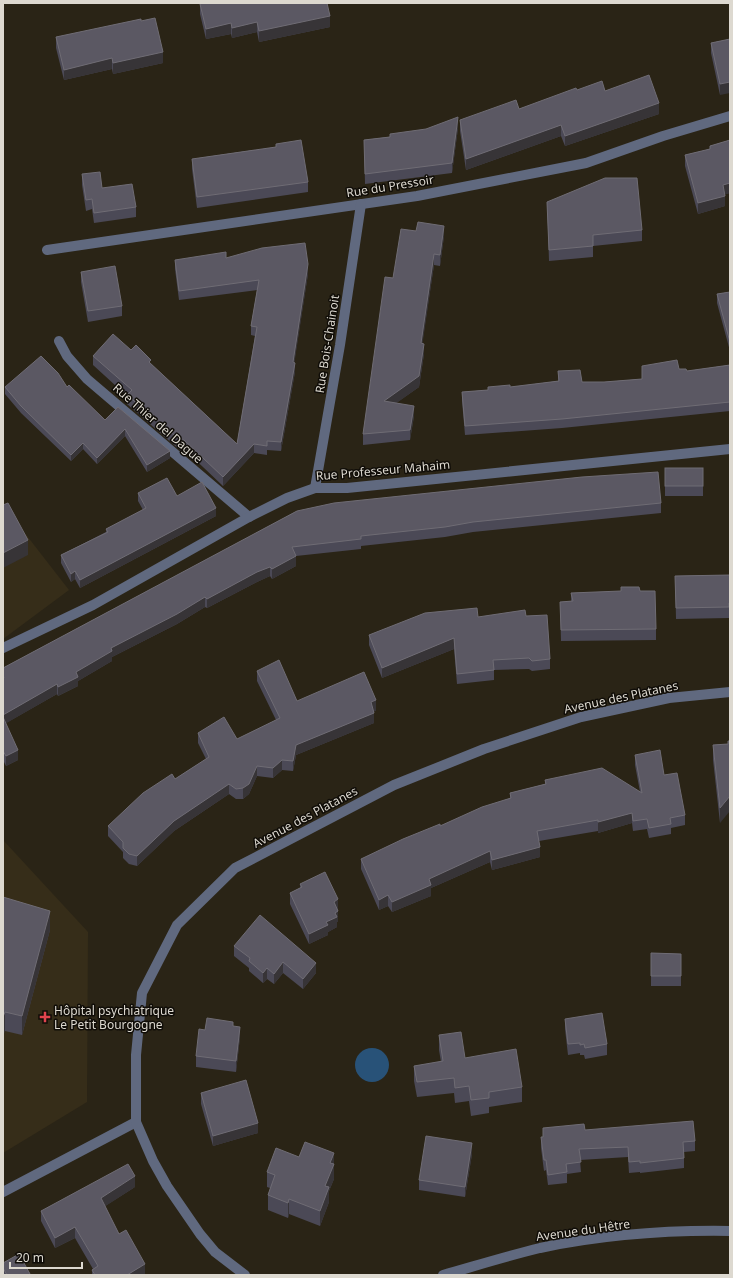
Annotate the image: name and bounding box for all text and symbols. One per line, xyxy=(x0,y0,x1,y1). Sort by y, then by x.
street label: Rue du Pressoir xyxy=(345,171,435,201)
street label: Rue Bois-Chainoit xyxy=(311,293,343,394)
street label: Rue Thier del Dague xyxy=(109,379,207,467)
street label: Rue Professeur Mahaim xyxy=(315,456,451,484)
street label: Avenue des Platanes xyxy=(562,677,680,717)
street label: Avenue des Platanes xyxy=(250,782,361,852)
place label: Hôpital psychiatrique Le Petit Bourgogne xyxy=(54,1002,174,1033)
marker: Hôpital psychiatrique Le Petit Bourgogne xyxy=(39,1011,51,1023)
street label: Avenue du Hêtre xyxy=(535,1215,631,1245)
scale bar xyxy=(10,1244,82,1270)
text: 20 m xyxy=(16,1249,44,1266)

